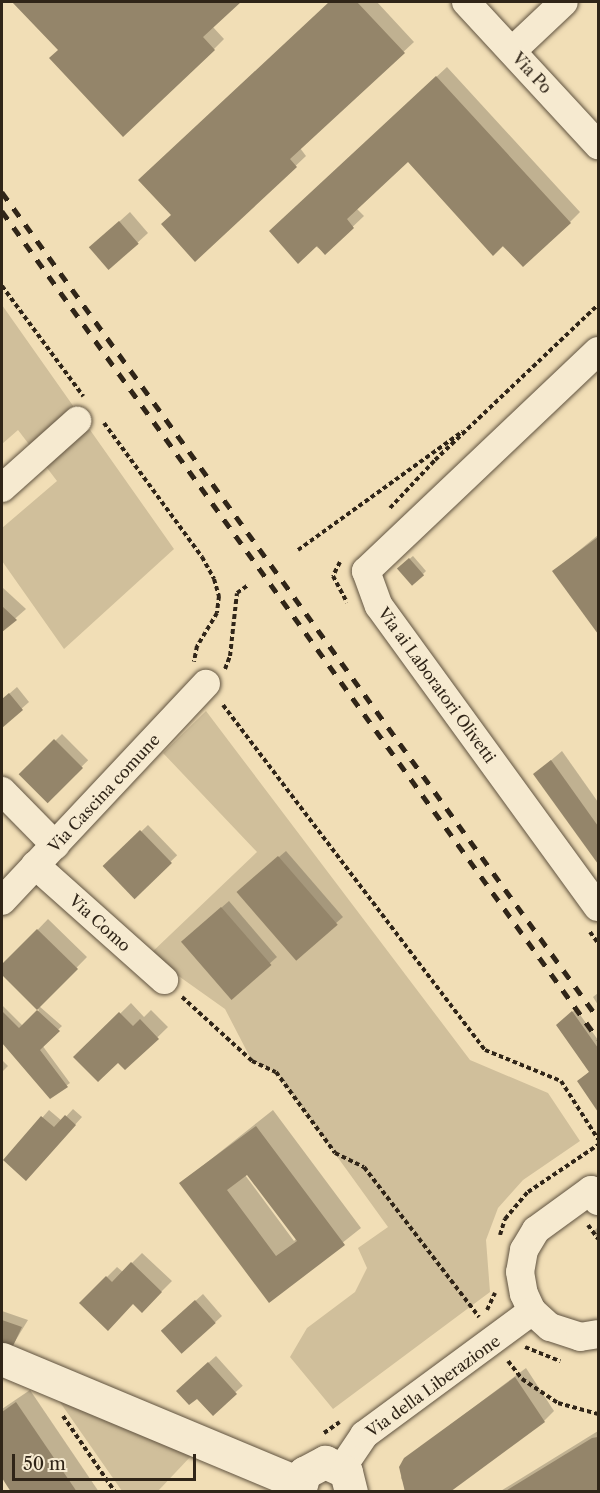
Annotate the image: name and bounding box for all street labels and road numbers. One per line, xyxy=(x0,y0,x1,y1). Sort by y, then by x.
street label: Via Po xyxy=(508,49,556,97)
street label: Via ai Laboratori Olivetti xyxy=(374,604,500,766)
street label: Via Cascina comune xyxy=(44,730,164,856)
street label: Via Como xyxy=(65,890,135,956)
street label: Via della Liberazione xyxy=(362,1331,504,1441)

